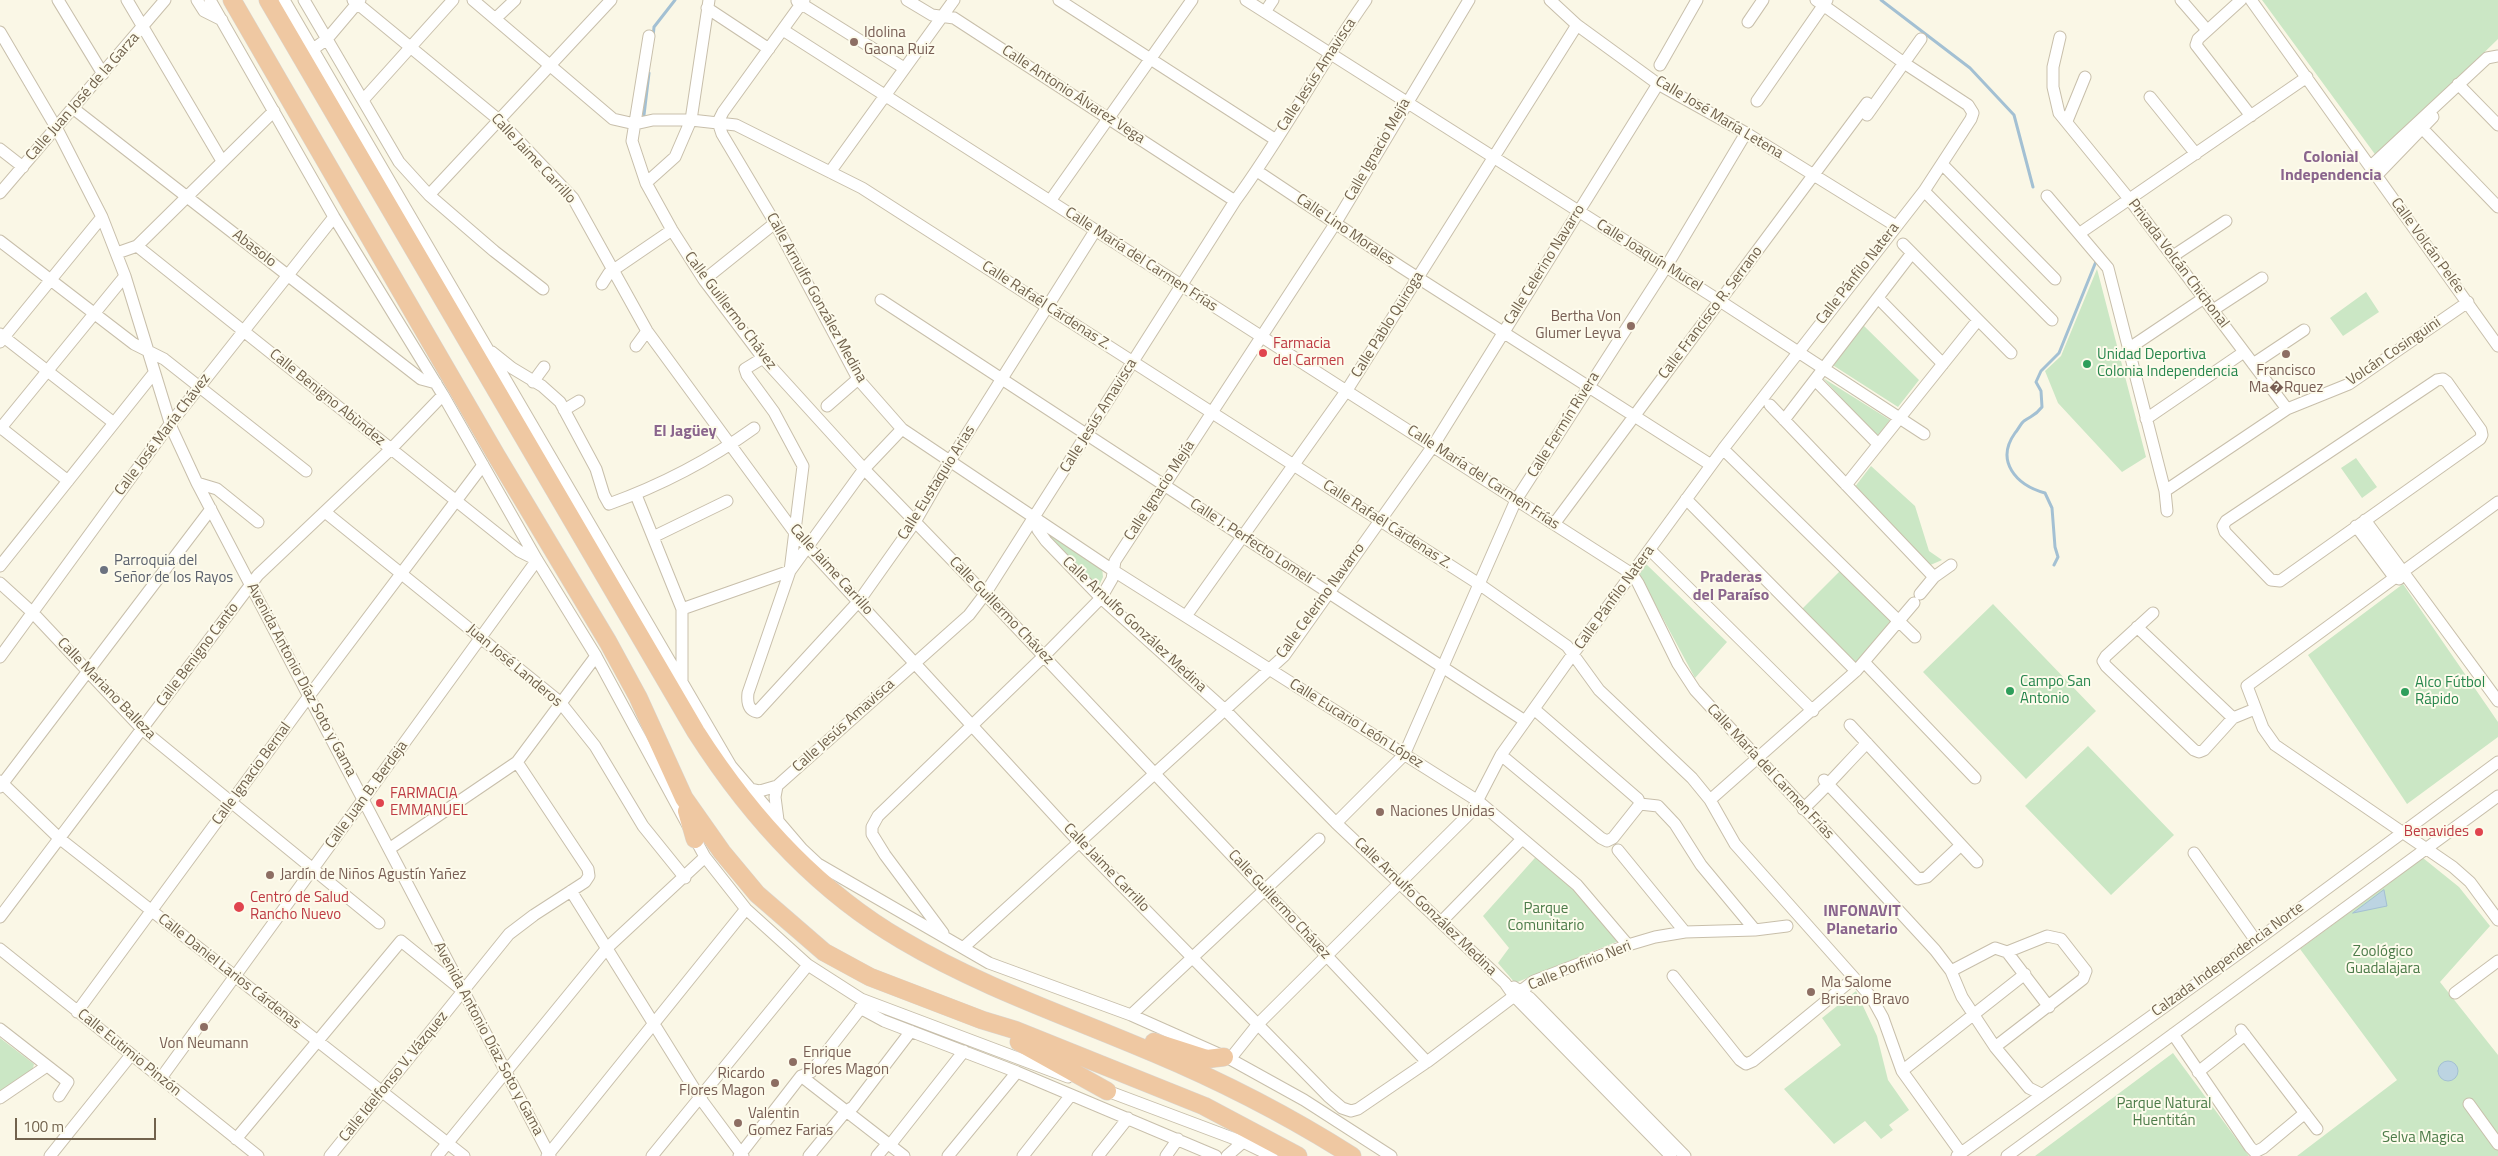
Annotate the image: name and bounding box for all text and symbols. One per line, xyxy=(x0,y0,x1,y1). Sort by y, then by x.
street label: Calle Jesús Amavisca xyxy=(1274,15,1360,135)
place label: Idolina Gaona Ruiz xyxy=(864,24,935,59)
street label: Calle Juan José de la Garza xyxy=(22,29,144,165)
marker: Idolina Gaona Ruiz xyxy=(848,36,860,48)
street label: Calle Antonio Álvarez Vega xyxy=(998,42,1148,148)
street label: Calle José María Letena xyxy=(1652,73,1786,163)
street label: Calle Ignacio Mejía xyxy=(1341,95,1415,205)
street label: Calle Jaime Carrillo xyxy=(487,110,579,208)
district label: Colonial Independencia xyxy=(2280,148,2382,186)
street label: Calle Lino Morales xyxy=(1293,191,1397,269)
street label: Calle Volcán Pelée xyxy=(2386,195,2468,297)
street label: Privada Volcán Chichonal xyxy=(2124,196,2232,332)
street label: Calle Celerino Navarro xyxy=(1501,202,1589,328)
street label: Calle María del Carmen Frías xyxy=(1061,204,1221,316)
street label: Calle Arnulfo González Medina xyxy=(762,210,870,386)
street label: Calle Joaquín Mucel xyxy=(1593,216,1705,296)
street label: Calle Pánfilo Natera xyxy=(1813,220,1903,328)
street label: Abasolo xyxy=(229,226,279,272)
street label: Calle Francisco R. Serrano xyxy=(1655,243,1767,383)
street label: Calle Guillermo Chávez xyxy=(680,249,780,373)
street label: Calle Rafaél Cárdenas Z. xyxy=(978,258,1114,354)
street label: Calle Pablo Quiroga xyxy=(1348,269,1428,381)
place label: Bertha Von Glumer Leyva xyxy=(1535,308,1621,343)
street label: Volcán Cosinguini xyxy=(2344,314,2444,390)
marker: Bertha Von Glumer Leyva xyxy=(1625,320,1637,332)
place label: Farmacia del Carmen xyxy=(1273,335,1344,370)
street label: Calle Benigno Abùndez xyxy=(265,346,389,450)
place label: Unidad Deportiva Colonia Independencia xyxy=(2097,346,2238,381)
marker: Farmacia del Carmen xyxy=(1257,347,1269,359)
marker: Francisco Ma�Rquez xyxy=(2280,348,2292,360)
street label: Calle Jesús Amavisca xyxy=(1057,356,1141,476)
marker: Unidad Deportiva Colonia Independencia xyxy=(2081,358,2093,370)
place label: Francisco Ma�Rquez xyxy=(2249,362,2323,397)
street label: Calle Fermín Rivera xyxy=(1524,369,1604,481)
street label: Calle José María Chávez xyxy=(111,370,215,500)
district label: El Jagüey xyxy=(653,422,717,442)
street label: Calle Eustaquio Arias xyxy=(894,422,980,544)
street label: Calle María del Carmen Frías xyxy=(1403,422,1563,534)
street label: Calle Ignacio Mejía xyxy=(1121,438,1199,544)
street label: Calle Rafaél Cárdenas Z. xyxy=(1319,477,1455,573)
street label: Calle J. Perfecto Lomelí xyxy=(1186,495,1316,589)
street label: Calle Jaime Carrillo xyxy=(785,521,877,619)
street label: Calle Celerino Navarro xyxy=(1273,540,1369,662)
street label: Calle Pánfilo Natera xyxy=(1571,543,1659,653)
place label: Parroquia del Señor de los Rayos xyxy=(114,552,233,587)
street label: Calle Guillermo Chávez xyxy=(945,553,1057,669)
street label: Calle Arnulfo González Medina xyxy=(1058,553,1210,697)
marker: Parroquia del Señor de los Rayos xyxy=(98,564,110,576)
district label: Praderas del Paraíso xyxy=(1693,568,1769,606)
street label: Avenida Antonio Díaz Soto y Gama xyxy=(242,580,360,780)
street label: Calle Benigno Canto xyxy=(153,599,243,711)
street label: Juan José Landeros xyxy=(462,621,566,711)
street label: Calle Mariano Balleza xyxy=(53,634,159,744)
place label: Campo San Antonio xyxy=(2020,673,2091,708)
place label: Alco Fútbol Rápido xyxy=(2415,674,2485,709)
street label: Calle Jesús Amavisca xyxy=(789,675,899,777)
street label: Calle Eucario León López xyxy=(1286,675,1426,773)
marker: Campo San Antonio xyxy=(2004,685,2016,697)
marker: Alco Fútbol Rápido xyxy=(2399,686,2411,698)
street label: Calle María del Carmen Frías xyxy=(1703,701,1837,843)
street label: Calle Ignacio Bernal xyxy=(209,719,295,829)
street label: Calle Juan B. Berdeja xyxy=(322,738,412,852)
place label: FARMACIA EMMANUEL xyxy=(390,785,468,820)
marker: FARMACIA EMMANUEL xyxy=(374,797,386,809)
place label: Naciones Unidas xyxy=(1390,803,1495,821)
marker: Naciones Unidas xyxy=(1374,806,1386,818)
street label: Calle Jaime Carrillo xyxy=(1059,820,1153,916)
place label: Benavides xyxy=(2404,823,2469,841)
marker: Benavides xyxy=(2473,826,2485,838)
street label: Calle Arnulfo González Medina xyxy=(1350,834,1500,980)
street label: Calle Guillermo Chávez xyxy=(1224,847,1334,963)
place label: Jardín de Niños Agustín Yañez xyxy=(280,866,466,884)
marker: Jardín de Niños Agustín Yañez xyxy=(264,869,276,881)
place label: Centro de Salud Rancho Nuevo xyxy=(250,889,349,924)
street label: Calzada Independencia Norte xyxy=(2149,899,2307,1021)
marker: Centro de Salud Rancho Nuevo xyxy=(232,900,246,914)
park label: Parque Comunitario xyxy=(1508,900,1584,935)
district label: INFONAVIT Planetario xyxy=(1823,902,1901,940)
street label: Calle Daniel Larios Cárdenas xyxy=(154,911,304,1033)
street label: Calle Porfirio Neri xyxy=(1526,937,1634,995)
street label: Avenida Antonio Díaz Soto y Gama xyxy=(429,939,547,1139)
park label: Zoológico Guadalajara xyxy=(2346,943,2420,978)
place label: Ma Salome Briseno Bravo xyxy=(1821,974,1909,1009)
marker: Ma Salome Briseno Bravo xyxy=(1805,986,1817,998)
street label: Calle Eutimio Pinzón xyxy=(74,1006,184,1100)
street label: Calle Idelfonso V. Vázquez xyxy=(336,1008,452,1146)
marker: Von Neumann xyxy=(198,1021,210,1033)
place label: Von Neumann xyxy=(159,1035,249,1053)
place label: Enrique Flores Magon xyxy=(803,1044,889,1079)
marker: Enrique Flores Magon xyxy=(787,1056,799,1068)
place label: Ricardo Flores Magon xyxy=(679,1065,765,1100)
marker: Ricardo Flores Magon xyxy=(769,1077,781,1089)
park label: Parque Natural Huentitán xyxy=(2116,1095,2212,1130)
place label: Valentin Gomez Farias xyxy=(748,1105,833,1140)
scale bar xyxy=(18,1108,159,1140)
text: 100 m xyxy=(23,1115,64,1138)
marker: Valentin Gomez Farias xyxy=(732,1117,744,1129)
park label: Selva Magica xyxy=(2382,1129,2464,1147)

